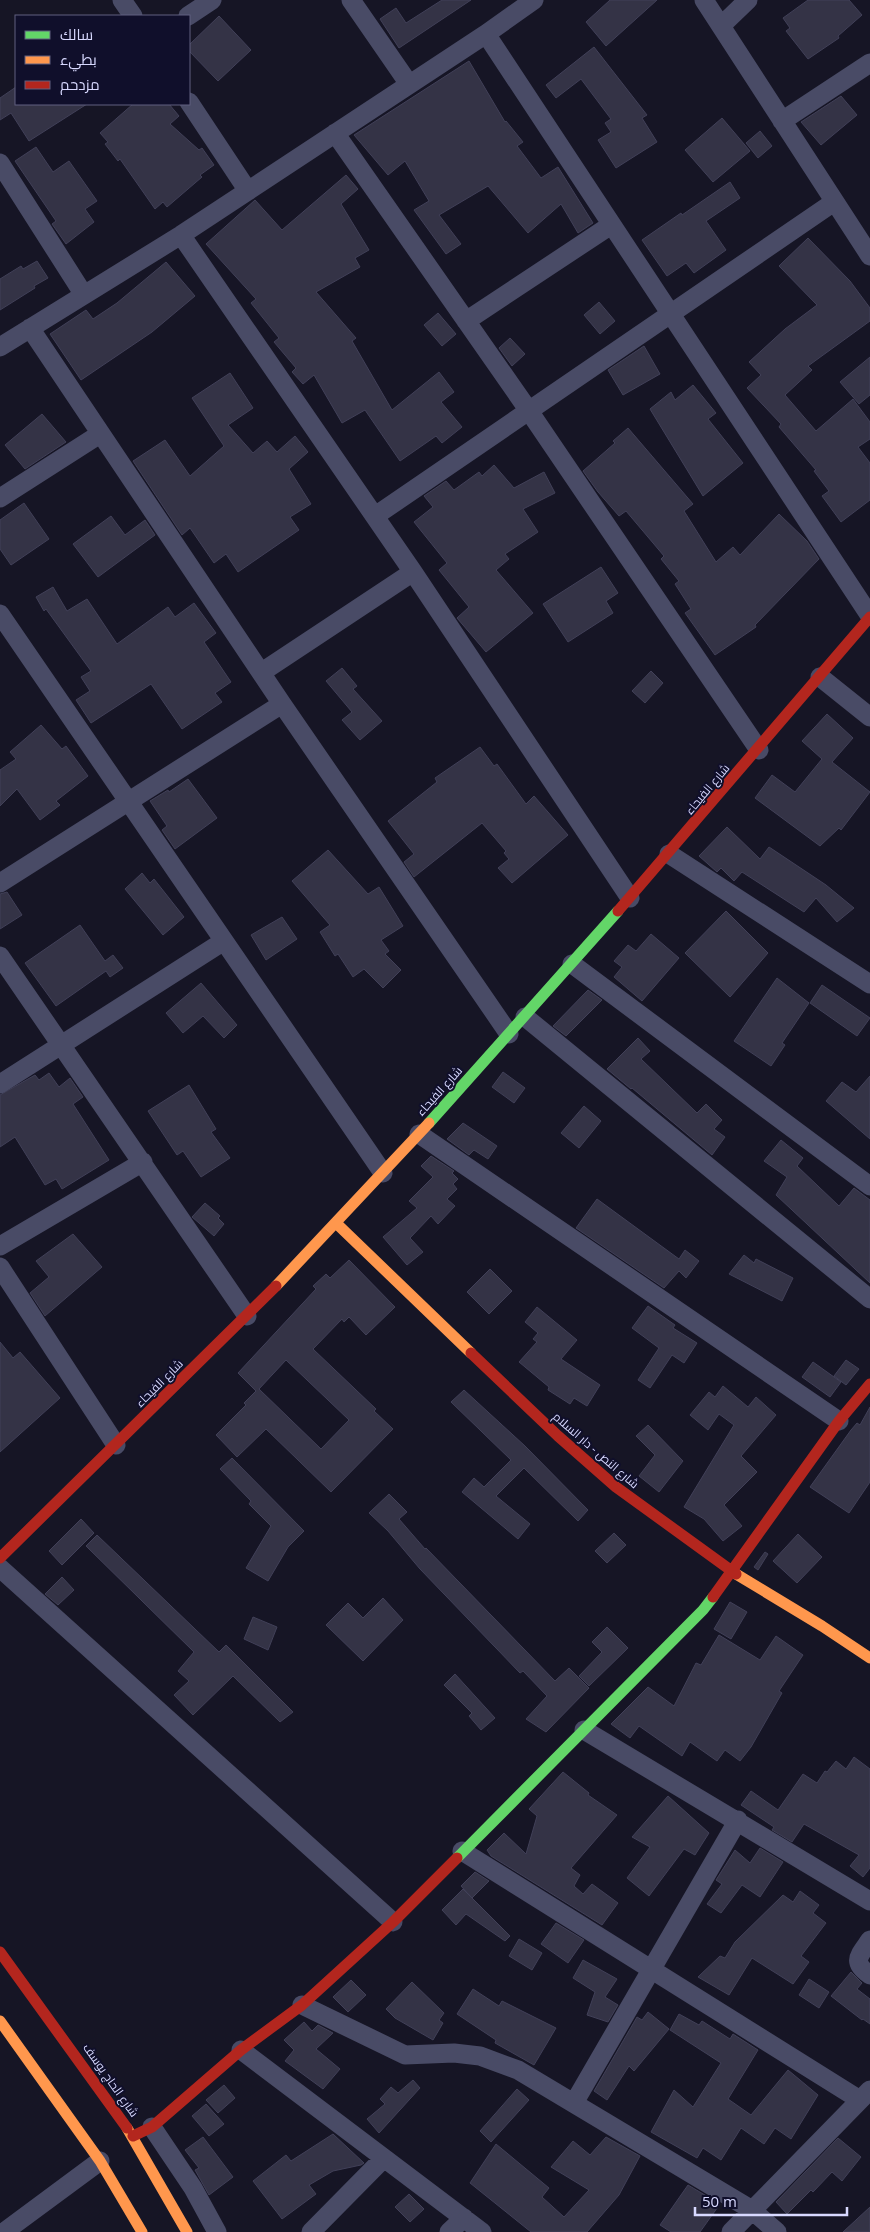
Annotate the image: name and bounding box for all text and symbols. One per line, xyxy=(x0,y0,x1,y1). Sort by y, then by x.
legend xyxy=(15,15,190,105)
text: سالك xyxy=(60,24,93,44)
text: بطيء xyxy=(60,49,97,72)
text: مزدحم xyxy=(60,74,100,95)
street label: شارع الفيحاء xyxy=(681,760,733,818)
street label: شارع الفيحاء xyxy=(412,1062,466,1119)
street label: شارع الفيحاء xyxy=(131,1355,187,1411)
street label: شارع النص - دار السلام xyxy=(549,1408,643,1492)
street label: شارع الحاج يوسف xyxy=(79,2040,143,2120)
scale bar xyxy=(695,2184,848,2216)
text: 50 m xyxy=(702,2191,737,2211)

